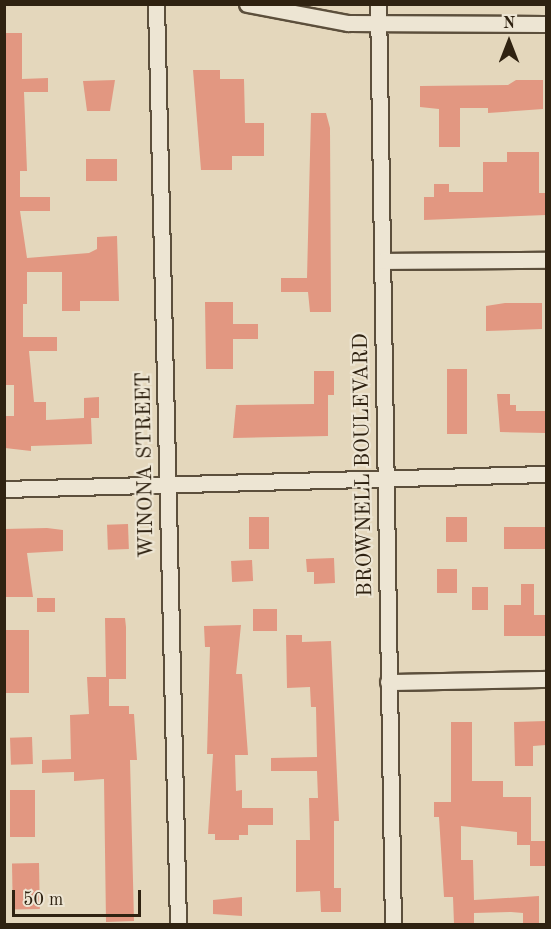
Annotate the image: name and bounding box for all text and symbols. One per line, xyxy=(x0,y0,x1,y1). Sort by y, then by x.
north arrow xyxy=(479,12,539,72)
text: N xyxy=(503,16,515,32)
street label: BROWNELL BOULEVARD xyxy=(349,333,379,597)
street label: WINONA STREET xyxy=(132,372,160,558)
scale bar xyxy=(15,878,144,916)
text: 50 m xyxy=(23,891,63,909)

